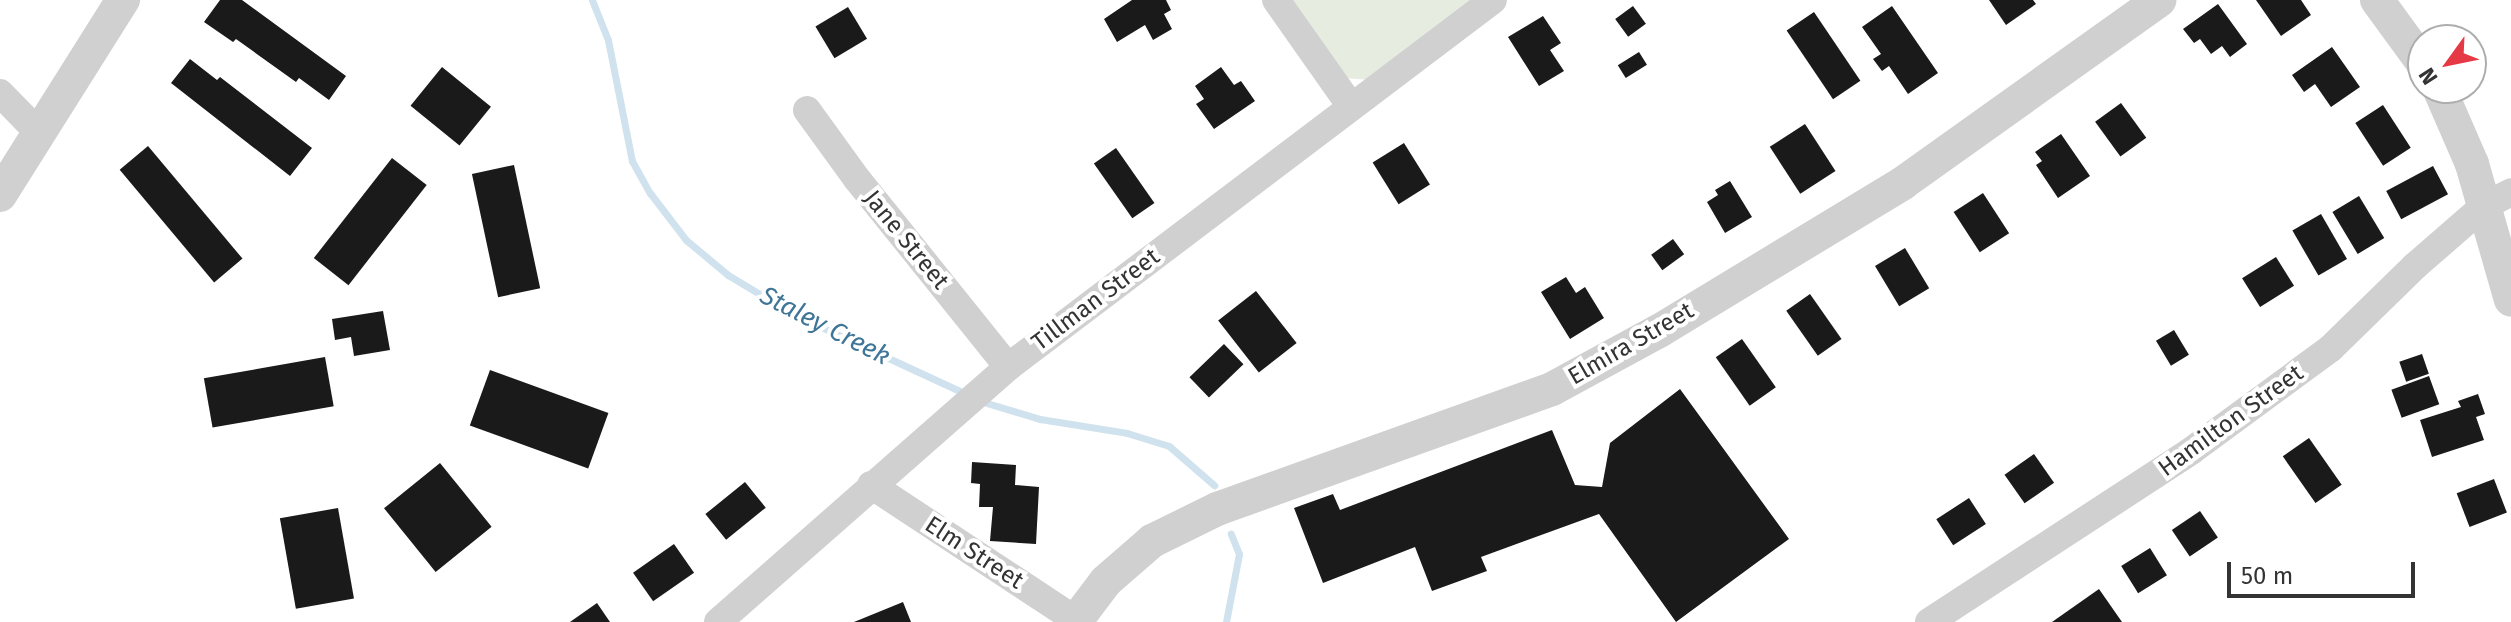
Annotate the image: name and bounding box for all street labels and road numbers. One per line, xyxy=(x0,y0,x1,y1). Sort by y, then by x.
street label: Jane Street xyxy=(857,185,955,295)
street label: Tillman Street xyxy=(1026,243,1166,357)
street label: Elmira Street xyxy=(1563,297,1699,391)
street label: Hamilton Street xyxy=(2153,359,2309,483)
street label: Elm Street xyxy=(919,510,1029,596)

